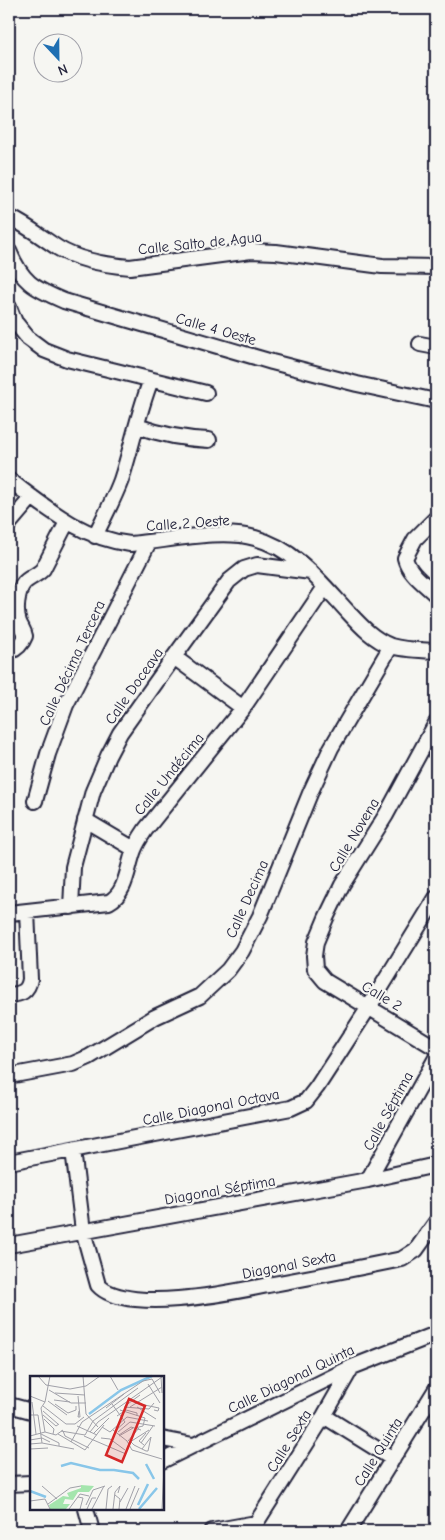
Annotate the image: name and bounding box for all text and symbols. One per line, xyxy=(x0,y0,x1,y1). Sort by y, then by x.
north arrow xyxy=(32,32,82,82)
text: N xyxy=(55,60,70,79)
street label: Calle Salto de Agua xyxy=(137,228,263,258)
street label: Calle 4 Oeste xyxy=(174,309,259,349)
street label: Calle 2 Oeste xyxy=(146,511,231,535)
street label: Calle Décima Tercera xyxy=(35,597,109,729)
street label: Calle Doceava xyxy=(101,644,167,728)
street label: Calle Undécima xyxy=(130,729,208,819)
street label: Calle Novena xyxy=(325,795,383,875)
street label: Calle Decima xyxy=(222,857,272,941)
street label: Calle 2 xyxy=(359,977,405,1015)
street label: Calle Séptima xyxy=(359,1068,417,1154)
street label: Calle Diagonal Octava xyxy=(141,1085,281,1129)
street label: Diagonal Séptima xyxy=(163,1171,277,1209)
street label: Diagonal Sexta xyxy=(241,1247,337,1283)
street label: Calle Diagonal Quinta xyxy=(225,1341,357,1417)
inset map xyxy=(30,1376,164,1510)
street label: Calle Sexta xyxy=(263,1406,315,1476)
street label: Calle Quinta xyxy=(350,1414,406,1490)

